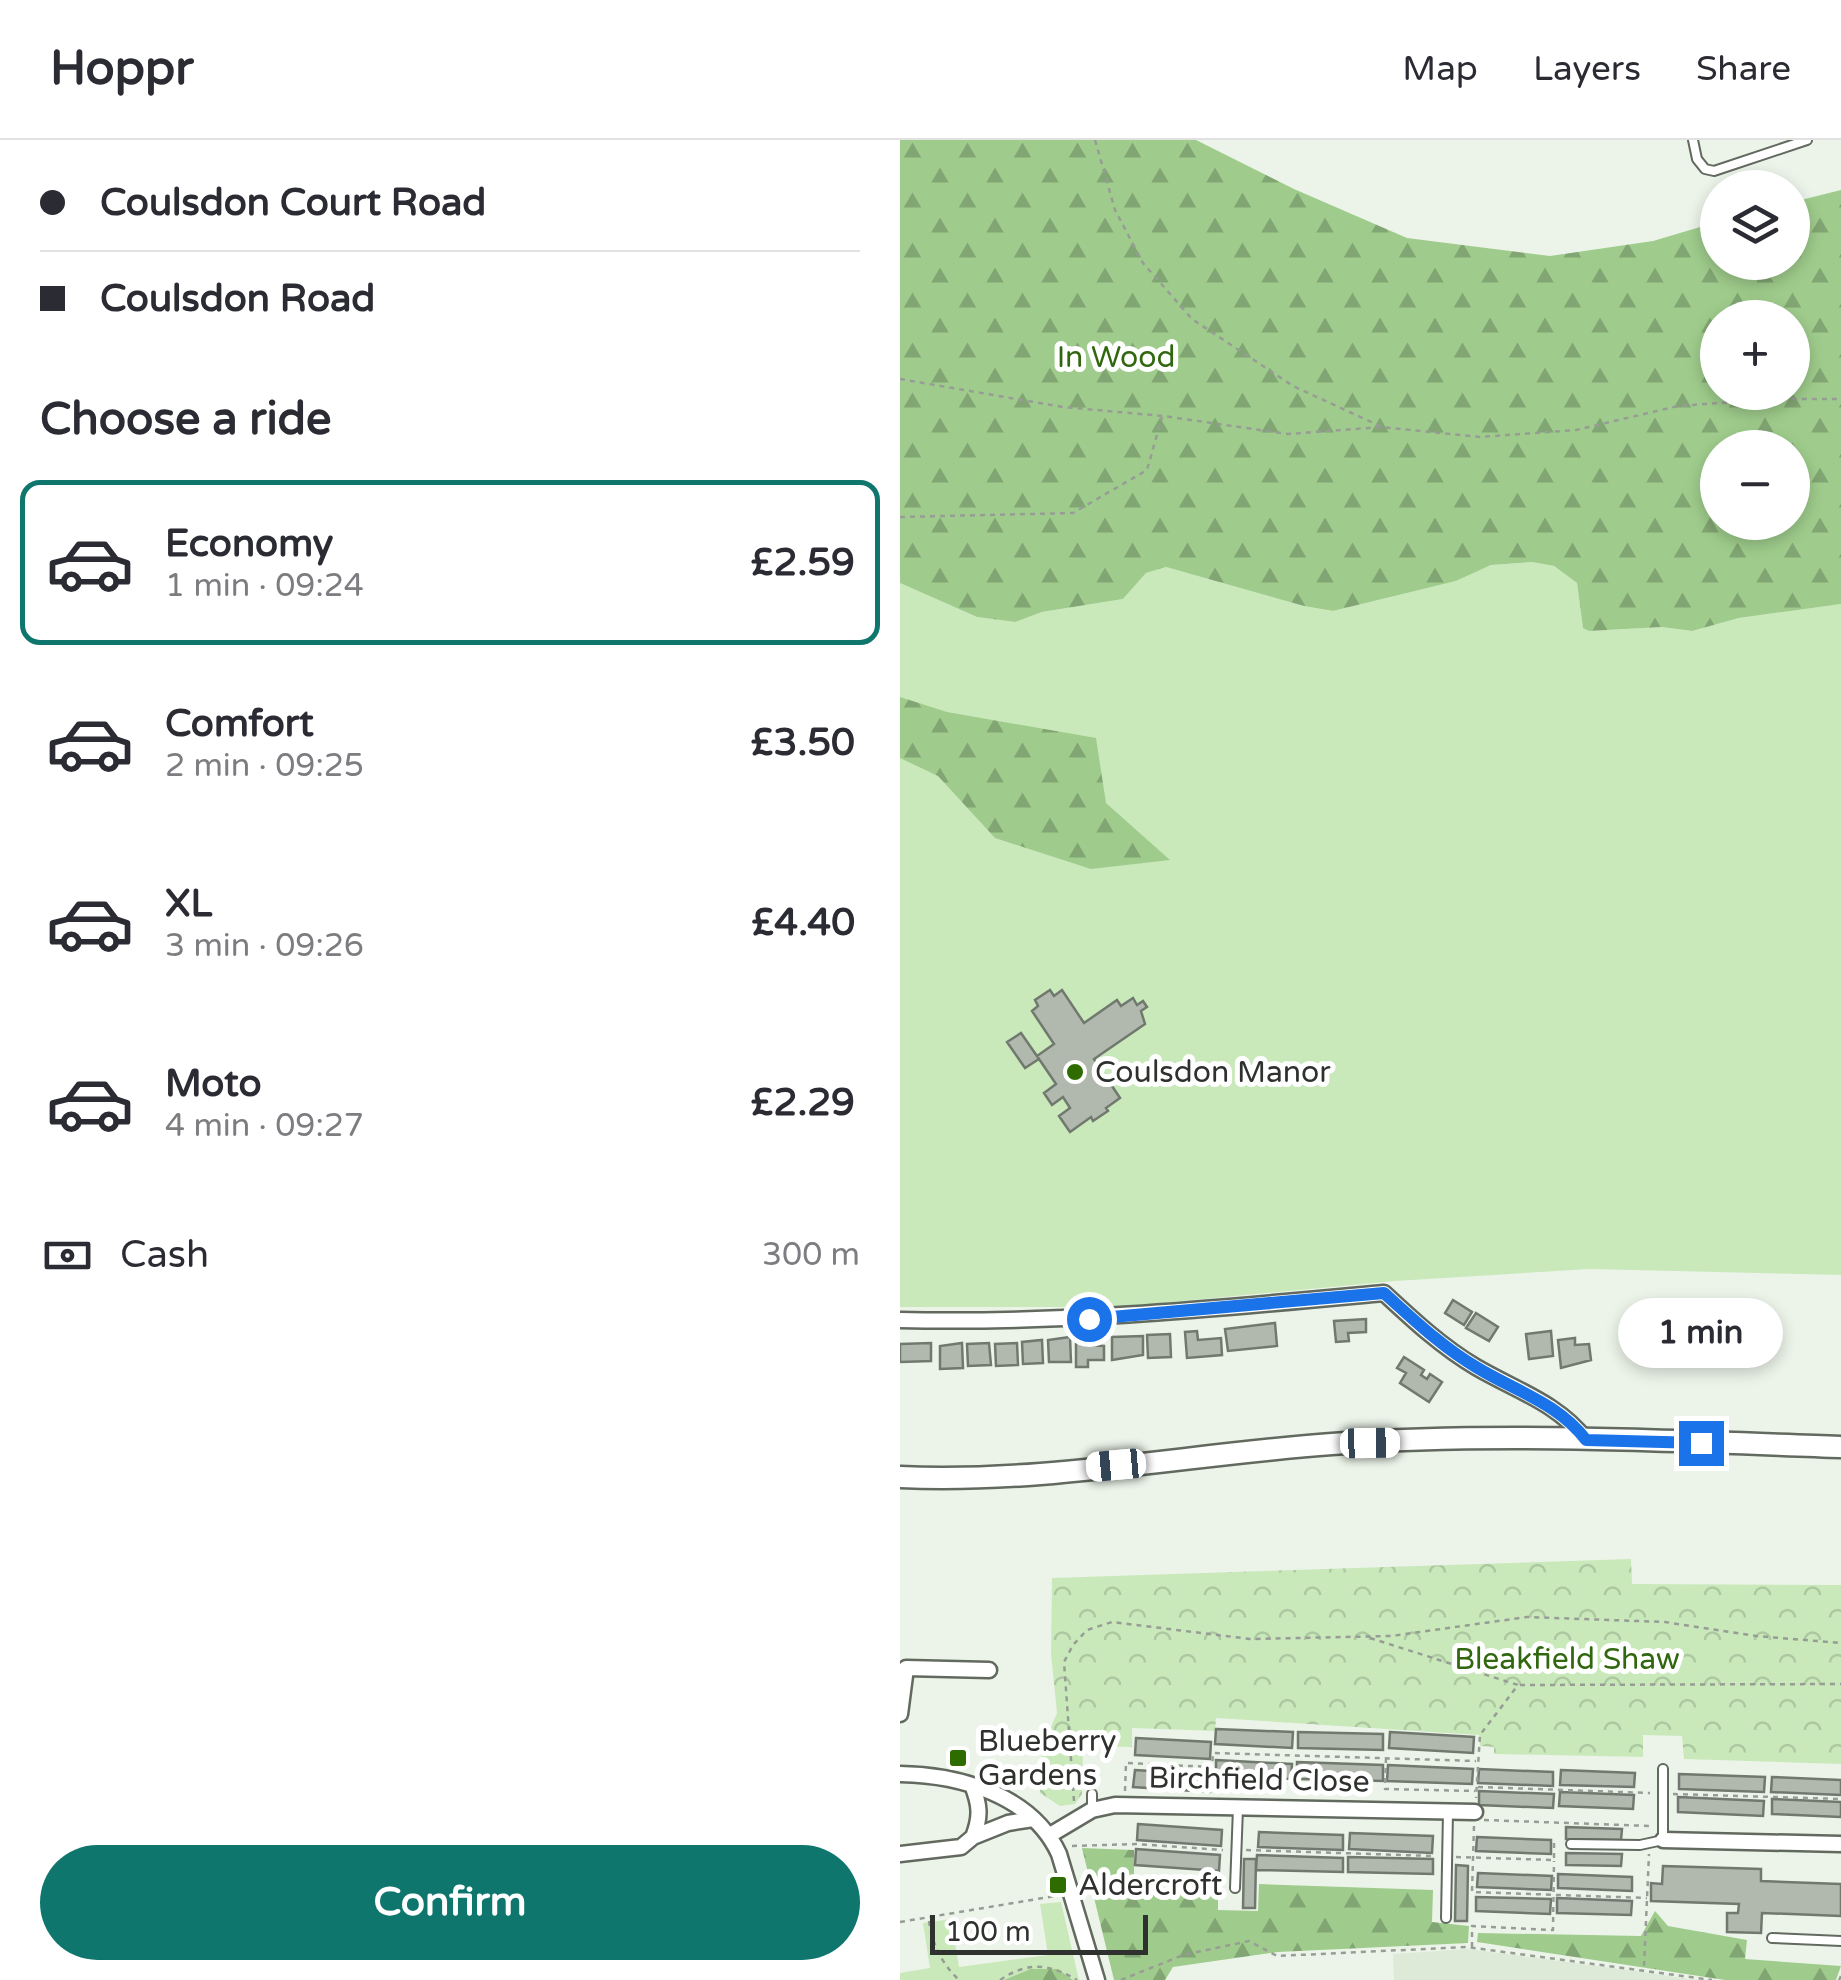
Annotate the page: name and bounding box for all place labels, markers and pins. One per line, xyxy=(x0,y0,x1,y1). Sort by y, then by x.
place label: Coulsdon Manor xyxy=(1095,1054,1331,1091)
marker: Coulsdon Manor xyxy=(1064,1061,1086,1083)
place label: Blueberry Gardens xyxy=(978,1723,1116,1794)
marker: Blueberry Gardens xyxy=(947,1747,969,1769)
place label: Aldercroft xyxy=(1078,1867,1222,1904)
marker: Aldercroft xyxy=(1047,1874,1069,1896)

